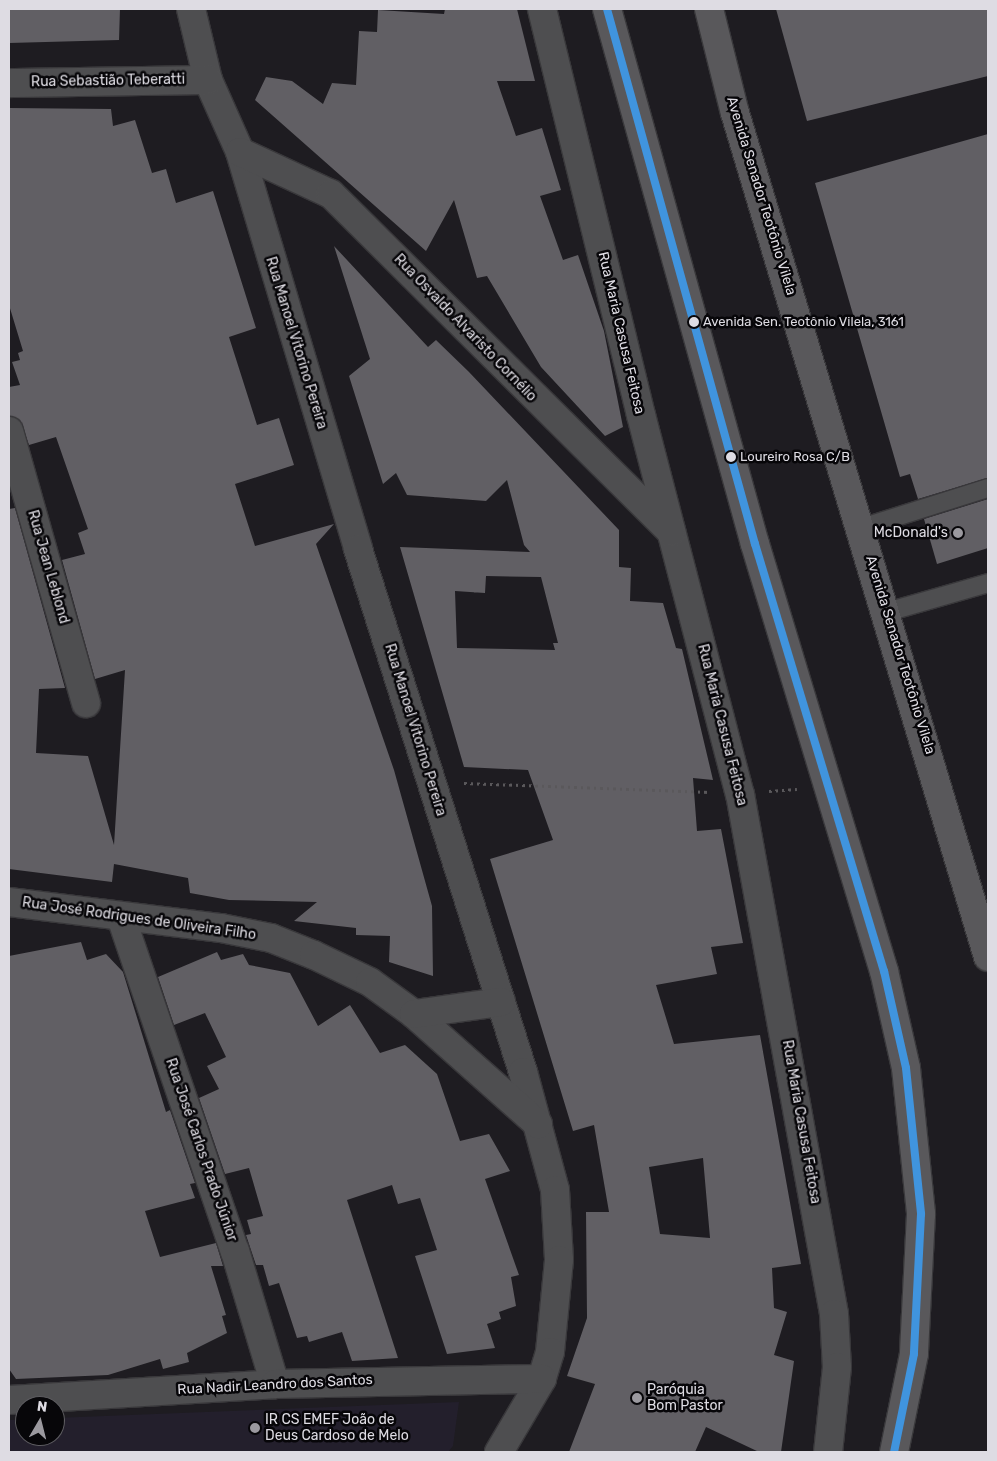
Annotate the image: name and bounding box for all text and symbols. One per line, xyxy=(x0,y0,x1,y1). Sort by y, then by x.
street label: Rua Sebastião Teberatti xyxy=(31,71,185,91)
street label: Avenida Senador Teotônio Vilela xyxy=(723,94,799,298)
street label: Rua Maria Casusa Feitosa xyxy=(594,250,648,416)
street label: Rua Osvaldo Alvaristo Cornélio xyxy=(390,251,540,405)
street label: Rua Manoel Vitorino Pereira xyxy=(262,255,330,431)
place label: Avenida Sen. Teotônio Vilela, 3161 xyxy=(703,314,905,330)
marker: Avenida Sen. Teotônio Vilela, 3161 xyxy=(689,317,699,327)
place label: Loureiro Rosa C/B xyxy=(740,449,850,465)
marker: Loureiro Rosa C/B xyxy=(726,452,736,462)
street label: Rua Jean Leblond xyxy=(24,508,72,626)
place label: McDonald's xyxy=(874,525,948,541)
marker: McDonald's xyxy=(952,527,964,539)
street label: Avenida Senador Teotônio Vilela xyxy=(862,553,938,757)
street label: Rua Manoel Vitorino Pereira xyxy=(381,642,449,818)
street label: Rua Maria Casusa Feitosa xyxy=(694,642,750,808)
street label: Rua José Rodrigues de Oliveira Filho xyxy=(21,894,257,944)
street label: Rua Maria Casusa Feitosa xyxy=(778,1039,824,1205)
street label: Rua José Carlos Prado Júnior xyxy=(162,1056,240,1244)
street label: Rua Nadir Leandro dos Santos xyxy=(177,1371,373,1399)
place label: Paróquia Bom Pastor xyxy=(647,1382,723,1414)
marker: Paróquia Bom Pastor xyxy=(631,1392,643,1404)
north arrow xyxy=(15,1396,65,1446)
text: N xyxy=(36,1398,48,1416)
place label: IR CS EMEF João de Deus Cardoso de Melo xyxy=(265,1412,409,1444)
marker: IR CS EMEF João de Deus Cardoso de Melo xyxy=(249,1422,261,1434)

